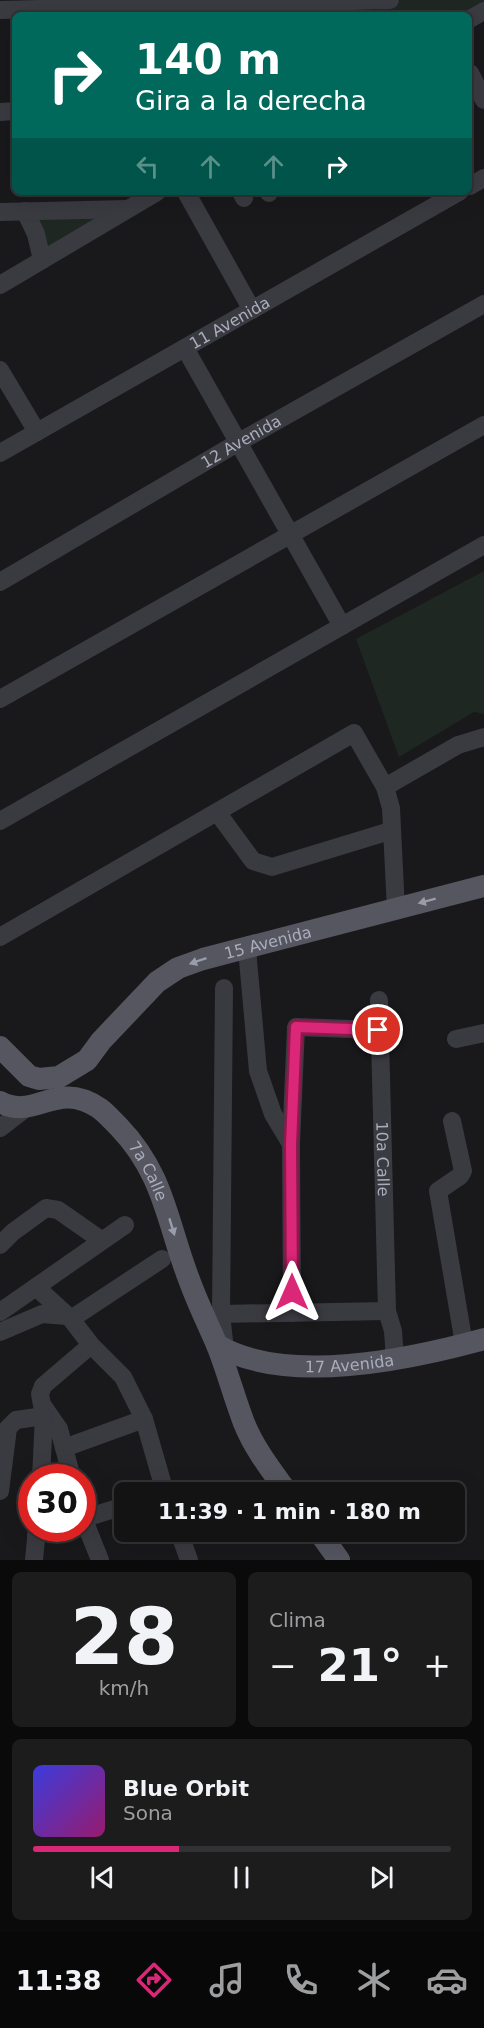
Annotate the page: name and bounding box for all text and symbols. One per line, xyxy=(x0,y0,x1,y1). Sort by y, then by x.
text: 140 m xyxy=(135,35,281,84)
icon: right xyxy=(36,36,114,114)
text: Gira a la derecha xyxy=(135,85,367,116)
icon: left xyxy=(131,150,164,183)
icon: ahead xyxy=(194,150,227,183)
icon: ahead xyxy=(257,150,290,183)
icon: right xyxy=(320,150,353,183)
street label: 11 Avenida xyxy=(186,293,273,353)
street label: 12 Avenida xyxy=(198,411,285,472)
one-way arrow xyxy=(418,897,437,907)
street label: 15 Avenida xyxy=(222,922,314,963)
one-way arrow xyxy=(189,957,207,967)
pin xyxy=(352,1004,403,1055)
icon: arrive xyxy=(361,1013,394,1046)
street label: 10a Calle xyxy=(372,1121,393,1197)
street label: 7a Calle xyxy=(125,1137,171,1203)
one-way arrow xyxy=(168,1218,177,1236)
position arrow xyxy=(260,1260,324,1324)
street label: 17 Avenida xyxy=(305,1350,395,1376)
speed limit sign: 30 xyxy=(18,1464,96,1542)
text: 11:39 · 1 min · 180 m xyxy=(158,1499,421,1524)
text: 28 xyxy=(70,1592,178,1682)
text: Clima xyxy=(269,1608,326,1632)
text: 21° xyxy=(317,1639,403,1692)
text: − xyxy=(269,1646,297,1685)
text: + xyxy=(423,1646,451,1685)
text: km/h xyxy=(99,1676,149,1700)
text: Blue Orbit xyxy=(123,1776,249,1801)
text: Sona xyxy=(123,1801,173,1825)
icon: previous xyxy=(86,1861,119,1894)
icon: pause xyxy=(225,1861,258,1894)
icon: next xyxy=(365,1861,398,1894)
icon: directions xyxy=(133,1959,175,2001)
icon: music xyxy=(206,1959,248,2001)
icon: phone xyxy=(280,1959,322,2001)
icon: climate xyxy=(353,1959,395,2001)
icon: car xyxy=(426,1959,468,2001)
text: 11:38 xyxy=(16,1965,102,1996)

